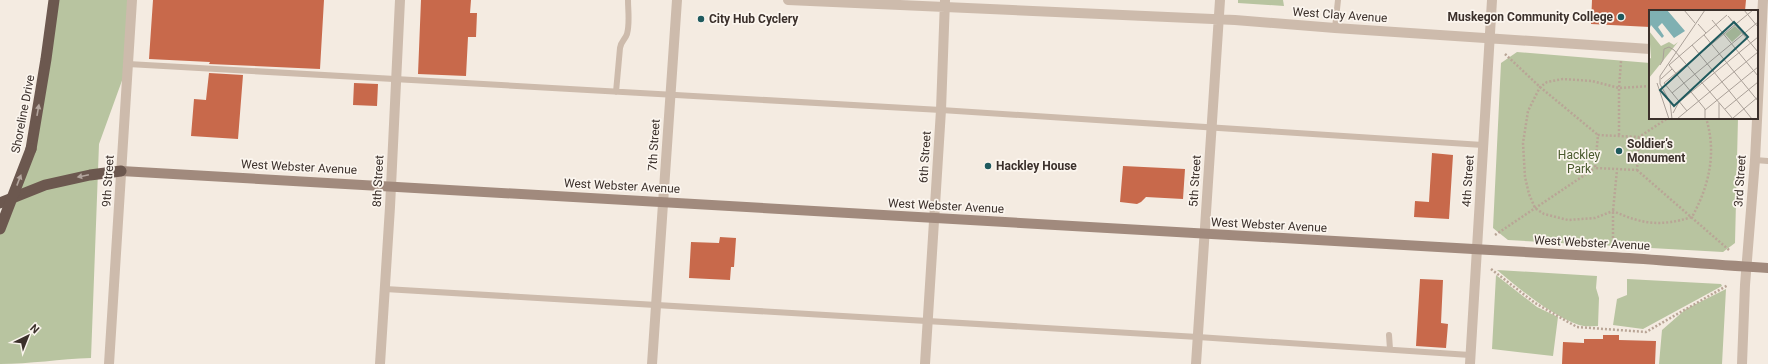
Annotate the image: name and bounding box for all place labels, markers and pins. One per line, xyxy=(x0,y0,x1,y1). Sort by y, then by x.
place label: Muskegon Community College xyxy=(1448,10,1614,24)
place label: City Hub Cyclery xyxy=(709,12,799,26)
marker: Muskegon Community College xyxy=(1616,12,1626,22)
marker: City Hub Cyclery xyxy=(696,14,706,24)
place label: Soldier’s Monument xyxy=(1627,137,1685,165)
marker: Soldier’s Monument xyxy=(1614,146,1624,156)
place label: Hackley House xyxy=(996,159,1077,173)
marker: Hackley House xyxy=(983,161,993,171)

